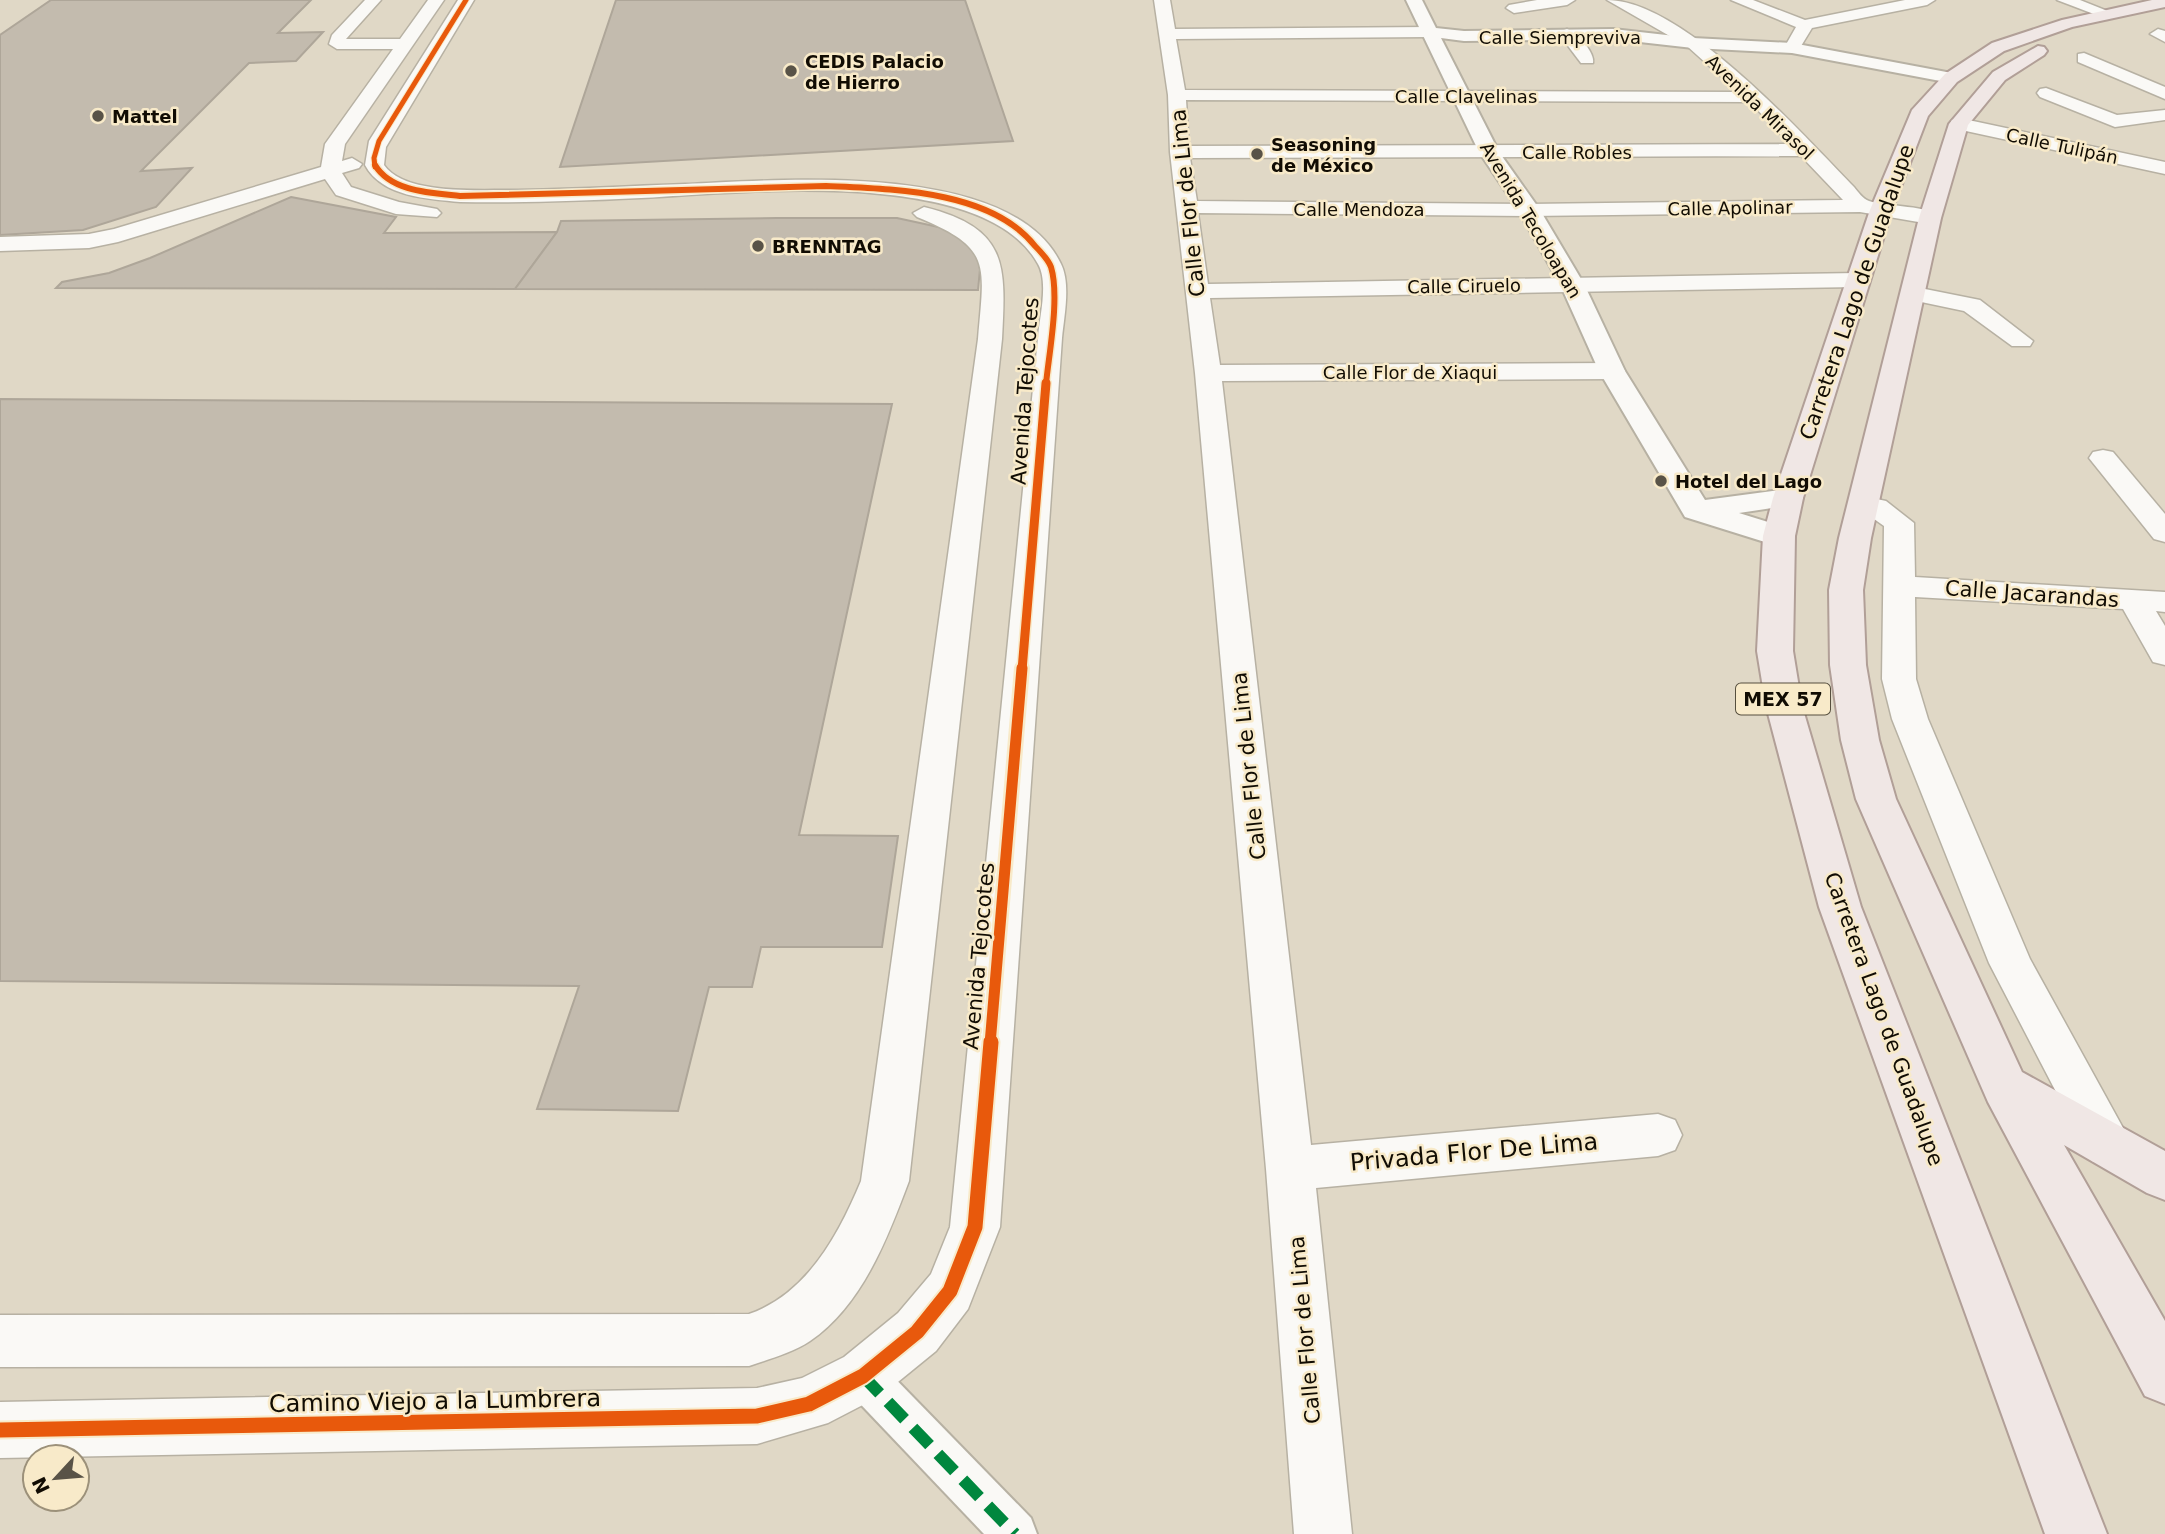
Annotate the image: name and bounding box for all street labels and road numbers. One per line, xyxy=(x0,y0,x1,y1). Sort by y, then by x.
street label: Calle Siempreviva xyxy=(1479,27,1641,48)
street label: Avenida Mirasol xyxy=(1702,50,1818,164)
street label: Calle Clavelinas xyxy=(1395,86,1537,107)
street label: Calle Flor de Lima xyxy=(1166,108,1210,298)
street label: Calle Tulipán xyxy=(2004,124,2120,168)
street label: Avenida Tecoloapan xyxy=(1476,138,1586,302)
street label: Carretera Lago de Guadalupe xyxy=(1795,141,1919,443)
street label: Calle Robles xyxy=(1522,142,1632,163)
street label: Calle Apolinar xyxy=(1667,196,1793,220)
street label: Calle Mendoza xyxy=(1293,199,1425,220)
street label: Calle Ciruelo xyxy=(1407,275,1521,297)
street label: Avenida Tejocotes xyxy=(1006,296,1044,486)
street label: Calle Flor de Xiaqui xyxy=(1323,362,1497,383)
street label: Calle Jacarandas xyxy=(1944,576,2120,612)
street label: Calle Flor de Lima xyxy=(1227,671,1271,861)
road number: MEX 57 xyxy=(1736,684,1830,714)
street label: Avenida Tejocotes xyxy=(959,861,999,1051)
street label: Carretera Lago de Guadalupe xyxy=(1820,869,1948,1169)
street label: Privada Flor De Lima xyxy=(1349,1127,1599,1177)
street label: Calle Flor de Lima xyxy=(1285,1235,1325,1425)
street label: Camino Viejo a la Lumbrera xyxy=(269,1384,601,1418)

